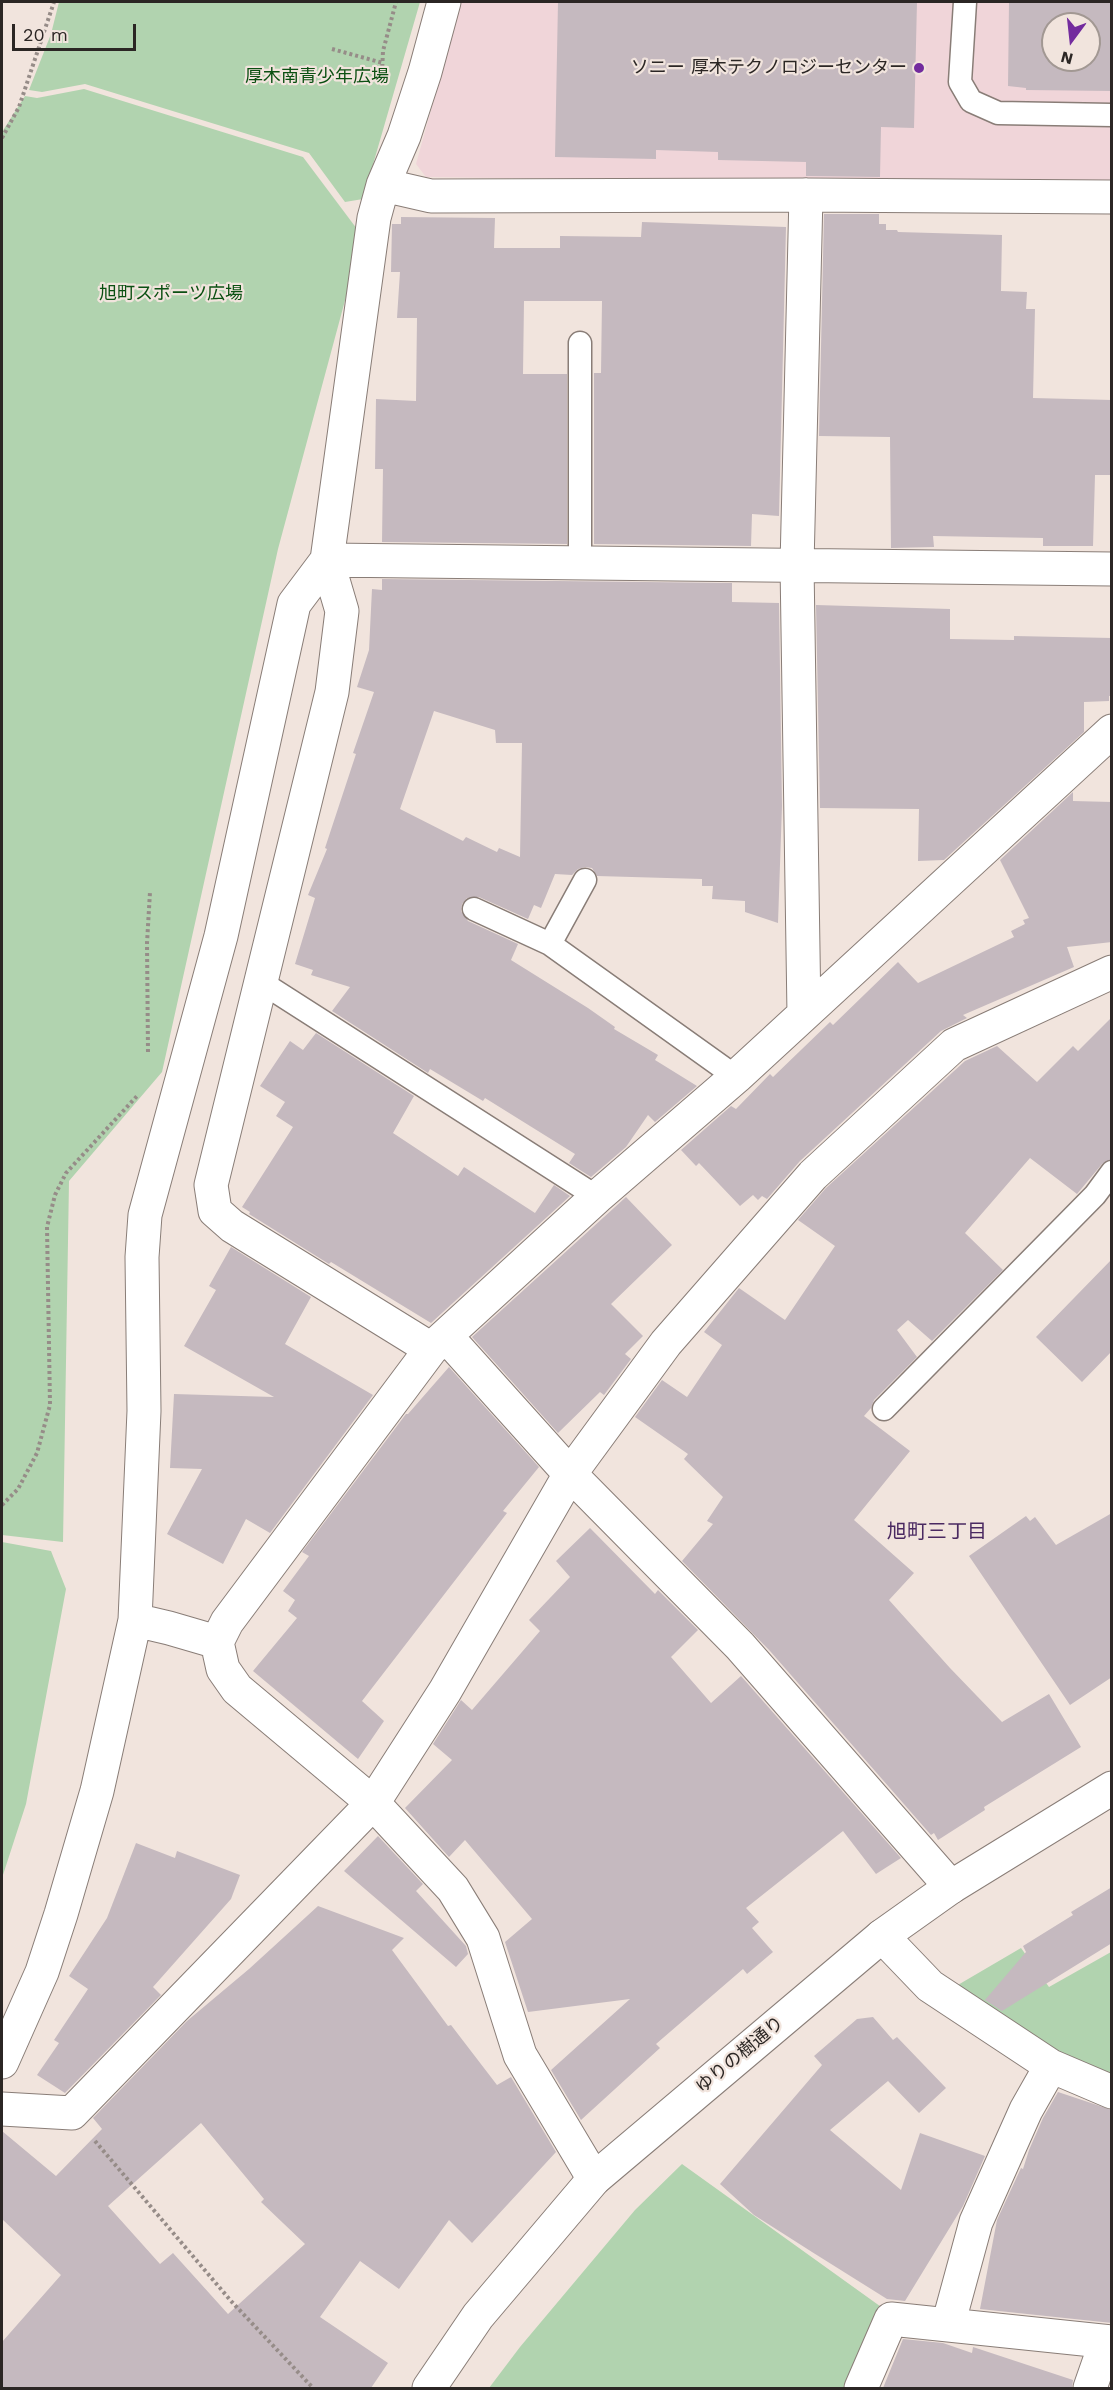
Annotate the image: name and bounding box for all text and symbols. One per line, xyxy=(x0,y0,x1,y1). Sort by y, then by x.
scale bar xyxy=(15,12,140,50)
north arrow xyxy=(1041,12,1101,72)
text: 20 m xyxy=(23,24,68,45)
text: N xyxy=(1059,47,1075,69)
place label: ソニー 厚木テクノロジーセンター xyxy=(631,57,907,79)
marker: ソニー 厚木テクノロジーセンター xyxy=(912,61,926,75)
park label: 厚木南青少年広場 xyxy=(245,66,389,88)
park label: 旭町スポーツ広場 xyxy=(99,283,243,305)
district label: 旭町三丁目 xyxy=(887,1520,987,1544)
street label: ゆりの樹通り xyxy=(692,2012,788,2098)

